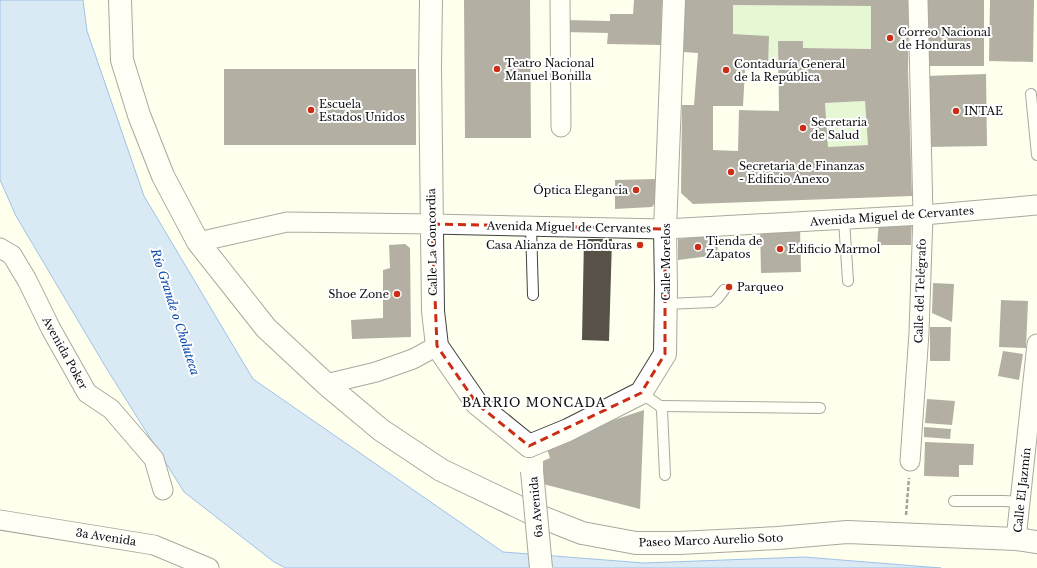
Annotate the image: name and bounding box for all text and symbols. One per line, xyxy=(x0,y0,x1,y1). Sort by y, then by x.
place label: Correo Nacional de Honduras xyxy=(898,25,991,52)
marker: Correo Nacional de Honduras xyxy=(885,33,895,43)
place label: Teatro Nacional Manuel Bonilla xyxy=(505,56,595,83)
place label: Contaduría General de la República xyxy=(734,57,846,84)
marker: Teatro Nacional Manuel Bonilla xyxy=(492,64,502,74)
marker: Contaduría General de la República xyxy=(721,65,731,75)
place label: Escuela Estados Unidos xyxy=(319,97,405,124)
place label: INTAE xyxy=(964,104,1003,118)
marker: Escuela Estados Unidos xyxy=(306,105,316,115)
marker: INTAE xyxy=(951,106,961,116)
place label: Secretaria de Salud xyxy=(811,115,868,142)
marker: Secretaria de Salud xyxy=(798,123,808,133)
place label: Secretaria de Finanzas - Edificio Anexo xyxy=(739,159,865,186)
marker: Secretaria de Finanzas - Edificio Anexo xyxy=(726,167,736,177)
place label: Óptica Elegancia xyxy=(533,183,629,197)
marker: Óptica Elegancia xyxy=(631,185,641,195)
street label: Calle La Concordia xyxy=(424,187,440,296)
street label: Avenida Miguel de Cervantes xyxy=(809,203,974,229)
street label: Avenida Miguel de Cervantes xyxy=(486,219,651,235)
street label: Calle Morelos xyxy=(659,223,673,301)
place label: Tienda de Zapatos xyxy=(706,234,762,261)
place label: Casa Alianza de Honduras xyxy=(486,238,632,252)
street label: Calle del Telégrafo xyxy=(911,238,929,344)
marker: Casa Alianza de Honduras xyxy=(635,240,645,250)
marker: Tienda de Zapatos xyxy=(693,242,703,252)
place label: Edificio Marmol xyxy=(788,242,881,256)
marker: Edificio Marmol xyxy=(775,244,785,254)
water label: Río Grande o Choluteca xyxy=(148,246,203,377)
place label: Parqueo xyxy=(737,280,784,294)
marker: Parqueo xyxy=(724,282,734,292)
place label: Shoe Zone xyxy=(328,287,389,301)
marker: Shoe Zone xyxy=(392,289,402,299)
street label: Avenida Poker xyxy=(39,313,91,392)
district label: BARRIO MONCADA xyxy=(462,395,606,410)
street label: Calle El Jazmín xyxy=(1011,446,1033,533)
street label: 6a Avenida xyxy=(526,475,546,538)
street label: 3a Avenida xyxy=(75,525,138,549)
street label: Paseo Marco Aurelio Soto xyxy=(638,530,784,550)

